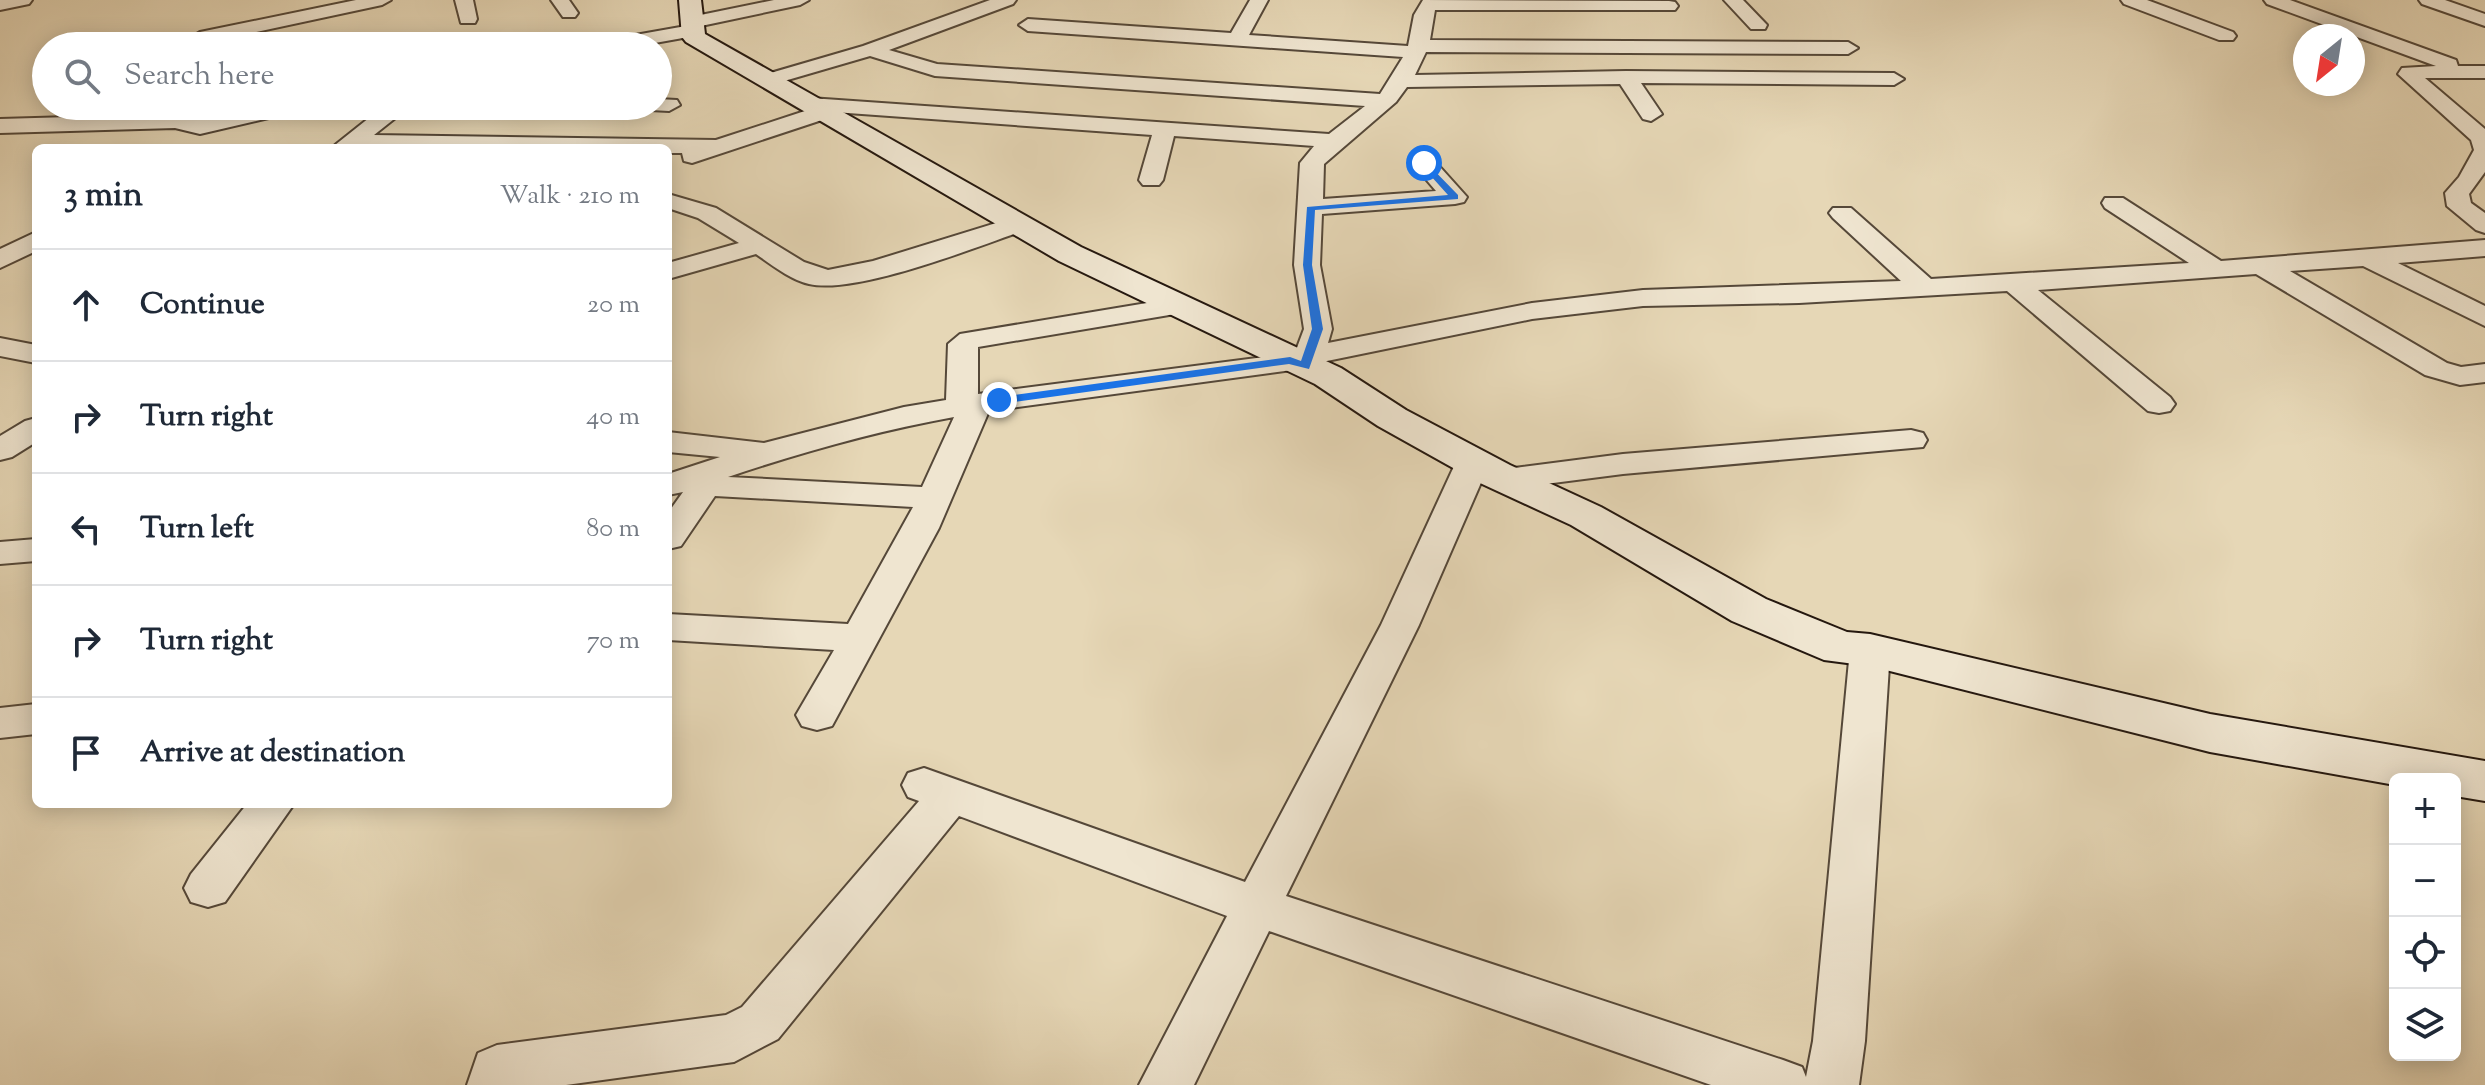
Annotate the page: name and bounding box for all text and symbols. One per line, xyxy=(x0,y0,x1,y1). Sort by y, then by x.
north arrow xyxy=(2293,24,2365,96)
search box xyxy=(32,32,672,120)
icon: search xyxy=(60,54,104,98)
text: Search here xyxy=(124,55,274,98)
route start xyxy=(1406,145,1442,181)
text: 3 min xyxy=(64,172,143,221)
text: Walk · 210 m xyxy=(500,178,640,215)
icon: ahead xyxy=(64,283,108,327)
text: Continue xyxy=(140,284,265,327)
text: 20 m xyxy=(587,287,640,324)
route end xyxy=(981,382,1017,418)
icon: right xyxy=(64,395,108,439)
text: Turn right xyxy=(140,396,273,439)
text: 40 m xyxy=(586,399,640,436)
icon: left xyxy=(64,507,108,551)
text: Turn left xyxy=(140,508,254,551)
text: 80 m xyxy=(586,511,640,548)
icon: right xyxy=(64,619,108,663)
text: Turn right xyxy=(140,620,273,663)
text: 70 m xyxy=(587,623,640,660)
icon: arrive xyxy=(64,731,108,775)
text: Arrive at destination xyxy=(140,732,405,775)
map controls xyxy=(2389,773,2461,1061)
button: + xyxy=(2389,773,2461,845)
button: − xyxy=(2389,845,2461,917)
button: locate xyxy=(2389,917,2461,989)
button: layers xyxy=(2389,989,2461,1061)

